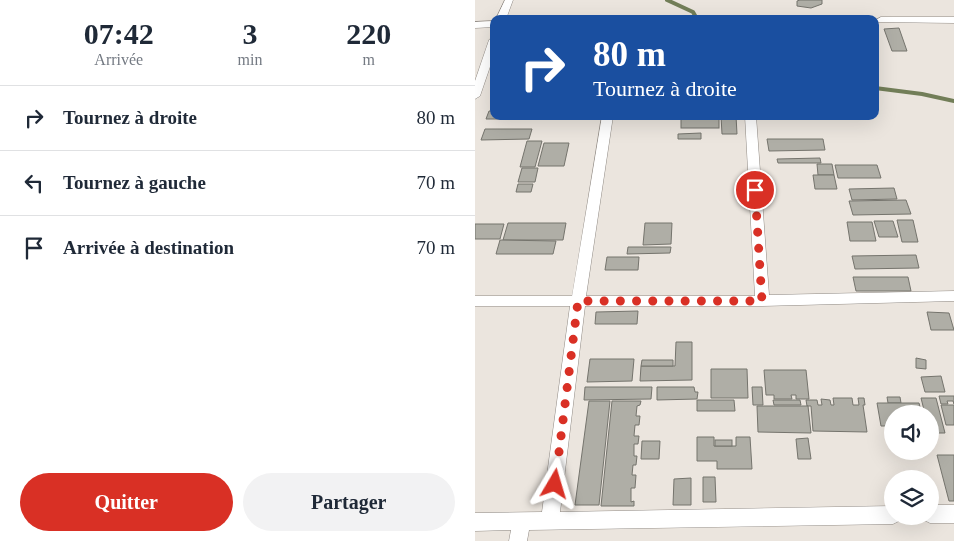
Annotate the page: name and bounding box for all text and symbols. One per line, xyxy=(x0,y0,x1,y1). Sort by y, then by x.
text: 07:42 xyxy=(84,17,154,50)
text: 3 xyxy=(242,17,257,50)
text: 220 xyxy=(346,17,391,50)
icon: right xyxy=(510,35,575,100)
text: 80 m xyxy=(593,35,666,74)
text: Arrivée xyxy=(94,51,143,68)
text: min xyxy=(238,51,262,68)
text: m xyxy=(362,51,375,68)
text: Tournez à droite xyxy=(593,76,737,101)
icon: right xyxy=(20,104,48,132)
text: Tournez à droite xyxy=(63,107,197,128)
text: 80 m xyxy=(416,107,455,128)
icon: left xyxy=(20,169,48,197)
pin xyxy=(734,169,776,211)
text: Tournez à gauche xyxy=(63,172,206,193)
text: 70 m xyxy=(416,172,455,193)
icon: arrive xyxy=(741,176,769,204)
icon: arrive xyxy=(20,234,48,262)
text: Arrivée à destination xyxy=(63,237,234,258)
text: 70 m xyxy=(416,237,455,258)
map controls xyxy=(884,405,939,525)
button: sound xyxy=(884,405,939,460)
position arrow xyxy=(528,457,580,509)
button: layers xyxy=(884,470,939,525)
button: Quitter xyxy=(20,473,233,531)
button: Partager xyxy=(243,473,455,531)

